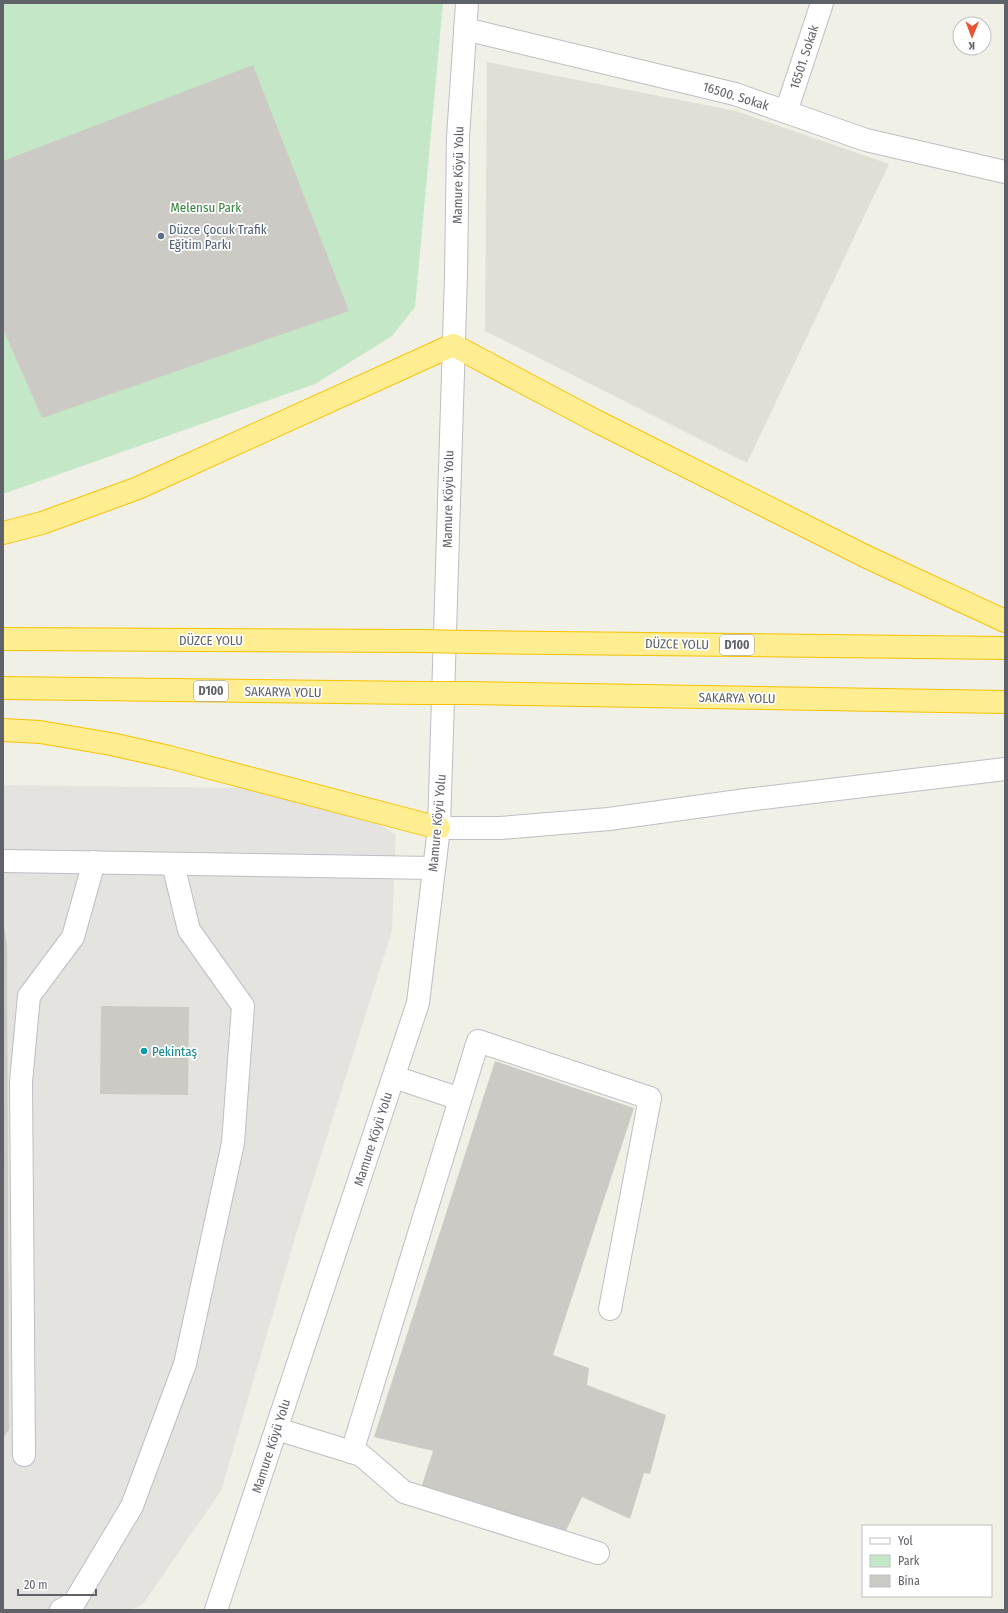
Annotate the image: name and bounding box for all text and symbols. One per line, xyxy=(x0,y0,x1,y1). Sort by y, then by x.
north arrow xyxy=(952,16,992,56)
street label: 16501. Sokak xyxy=(787,22,822,91)
text: K xyxy=(968,39,975,52)
street label: 16500. Sokak xyxy=(701,79,772,113)
street label: Mamure Köyü Yolu xyxy=(450,126,466,224)
park label: Melensu Park xyxy=(171,200,242,215)
place label: Düzce Çocuk Trafik Eğitim Parkı xyxy=(169,222,268,252)
marker: Düzce Çocuk Trafik Eğitim Parkı xyxy=(156,231,166,241)
street label: Mamure Köyü Yolu xyxy=(440,450,456,548)
street label: DÜZCE YOLU xyxy=(179,632,243,648)
street label: DÜZCE YOLU xyxy=(645,635,709,652)
road number: D100 xyxy=(720,635,754,655)
road number: D100 xyxy=(194,681,228,701)
street label: SAKARYA YOLU xyxy=(244,684,322,700)
street label: SAKARYA YOLU xyxy=(698,690,776,706)
street label: Mamure Köyü Yolu xyxy=(425,774,449,872)
place label: Pekintaş xyxy=(152,1044,197,1059)
marker: Pekintaş xyxy=(139,1046,149,1056)
street label: Mamure Köyü Yolu xyxy=(351,1090,395,1188)
street label: Mamure Köyü Yolu xyxy=(249,1397,293,1495)
legend xyxy=(862,1525,992,1597)
text: Yol xyxy=(898,1534,913,1548)
text: Park xyxy=(898,1554,920,1568)
scale bar xyxy=(18,1571,96,1597)
text: Bina xyxy=(898,1574,920,1588)
text: 20 m xyxy=(24,1578,48,1592)

